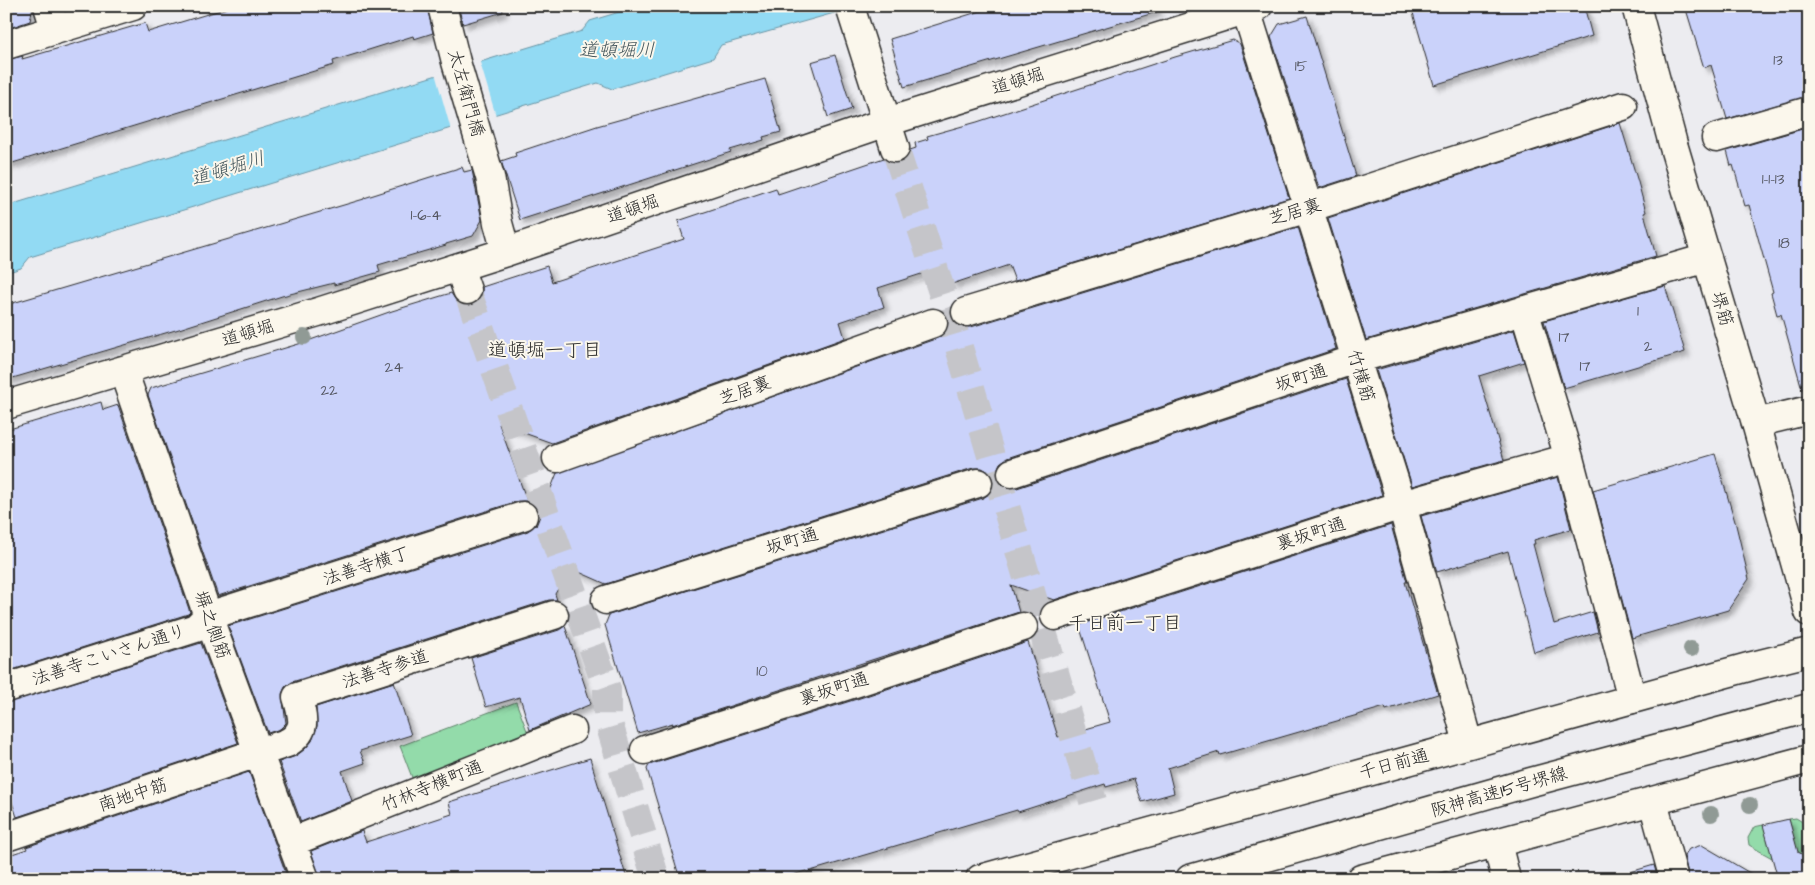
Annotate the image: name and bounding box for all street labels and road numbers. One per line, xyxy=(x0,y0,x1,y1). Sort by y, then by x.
street label: 太左衛門橋 xyxy=(442,46,490,140)
street label: 道頓堀 xyxy=(989,61,1047,101)
street label: 道頓堀 xyxy=(603,188,663,230)
street label: 芝居裏 xyxy=(1266,192,1324,232)
street label: 堺筋 xyxy=(1705,288,1739,330)
street label: 道頓堀 xyxy=(219,313,277,353)
street label: 竹横筋 xyxy=(1341,347,1381,405)
street label: 坂町通 xyxy=(1271,358,1331,398)
street label: 芝居裏 xyxy=(715,370,775,412)
street label: 裏坂町通 xyxy=(1273,511,1349,557)
street label: 坂町通 xyxy=(763,521,821,561)
street label: 法善寺横丁 xyxy=(319,540,413,592)
street label: 塀之側筋 xyxy=(188,587,236,663)
street label: 法善寺こいさん通り xyxy=(28,618,190,692)
street label: 法善寺参道 xyxy=(338,643,432,695)
street label: 裏坂町通 xyxy=(796,666,872,712)
street label: 千日前通 xyxy=(1356,743,1432,785)
street label: 竹林寺横町通 xyxy=(377,754,487,818)
street label: 阪神高速15号堺線 xyxy=(1428,761,1570,823)
street label: 南地中筋 xyxy=(95,772,171,818)

